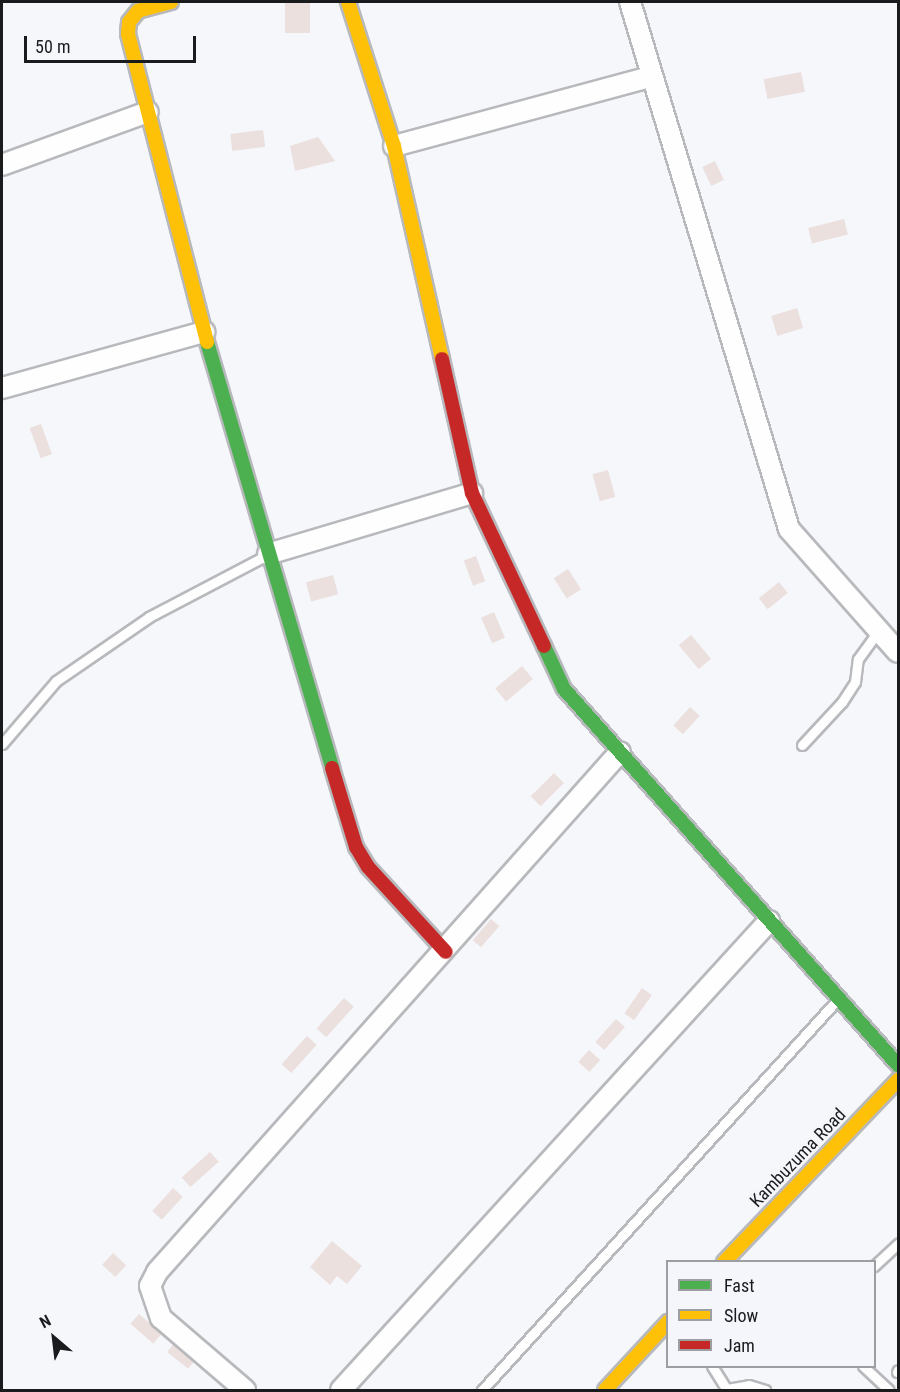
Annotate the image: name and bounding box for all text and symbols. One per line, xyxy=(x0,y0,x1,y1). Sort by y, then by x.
scale bar xyxy=(27,24,200,62)
text: 50 m xyxy=(35,36,70,57)
street label: Kambuzuma Road xyxy=(746,1104,850,1212)
legend xyxy=(666,1260,876,1368)
text: Fast xyxy=(724,1275,755,1296)
text: Slow xyxy=(724,1305,758,1326)
north arrow xyxy=(24,1308,84,1368)
text: N xyxy=(37,1311,54,1332)
text: Jam xyxy=(724,1335,755,1356)

